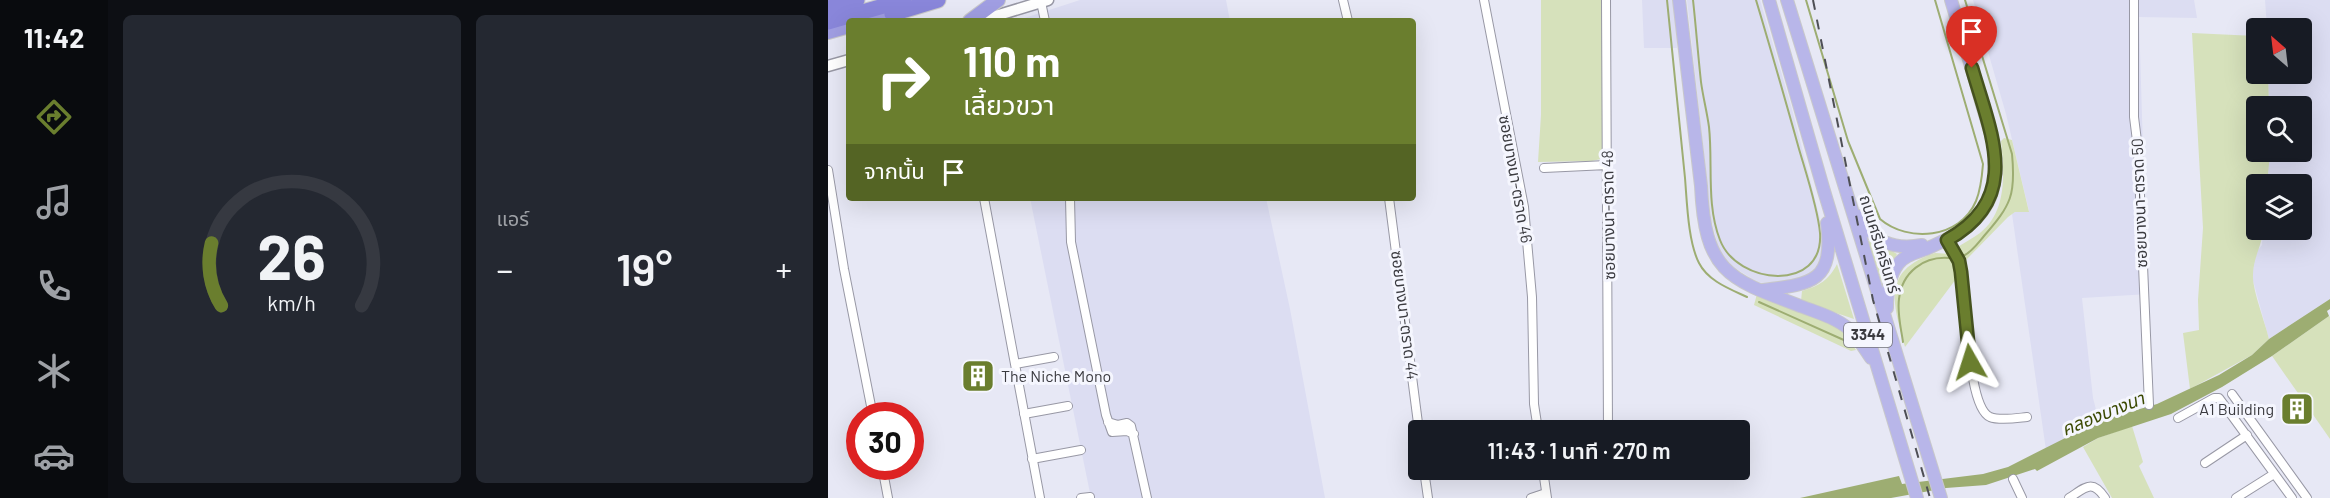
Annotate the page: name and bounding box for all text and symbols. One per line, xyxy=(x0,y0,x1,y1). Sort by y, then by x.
pin xyxy=(1946,6,1997,68)
icon: arrive xyxy=(1955,15,1988,48)
north arrow xyxy=(2246,18,2312,84)
map controls xyxy=(2246,18,2312,240)
text: 11:42 xyxy=(24,21,84,53)
text: 110 m xyxy=(963,35,1060,85)
icon: right xyxy=(864,42,942,120)
text: เลี้ยวขวา xyxy=(963,88,1054,120)
icon: directions xyxy=(33,96,75,138)
button: search xyxy=(2246,96,2312,162)
street label: ซอยบางนา-ตราด 46 xyxy=(1496,113,1537,244)
street label: ซอยบางนา-ตราด 50 xyxy=(2127,138,2150,268)
street label: ซอยบางนา-ตราด 48 xyxy=(1597,150,1618,280)
icon: arrive xyxy=(937,156,970,189)
text: จากนั้น xyxy=(864,157,925,183)
button: layers xyxy=(2246,174,2312,240)
icon: music xyxy=(33,181,75,223)
street label: ถนนศรีนครินทร์ xyxy=(1856,192,1905,296)
text: แอร์ xyxy=(497,206,529,230)
text: 26 xyxy=(258,218,326,292)
text: 19° xyxy=(616,241,673,295)
text: − xyxy=(497,249,513,289)
text: + xyxy=(776,249,792,289)
street label: ซอยบางนา-ตราด 44 xyxy=(1388,249,1423,381)
icon: phone xyxy=(33,265,75,307)
text: km/h xyxy=(267,290,316,315)
road number: 3344 xyxy=(1844,323,1892,347)
position arrow xyxy=(1938,330,2002,394)
icon: climate xyxy=(33,350,75,392)
building icon: The Niche Mono xyxy=(960,358,996,394)
place label: The Niche Mono xyxy=(1001,366,1111,385)
water label: คลองบางนา xyxy=(2058,386,2148,440)
building icon: A1 Building xyxy=(2279,391,2315,427)
place label: A1 Building xyxy=(2199,399,2274,418)
speed limit sign: 30 xyxy=(846,402,924,480)
icon: car xyxy=(33,435,75,477)
text: 11:43 · 1 นาที · 270 m xyxy=(1488,437,1670,463)

